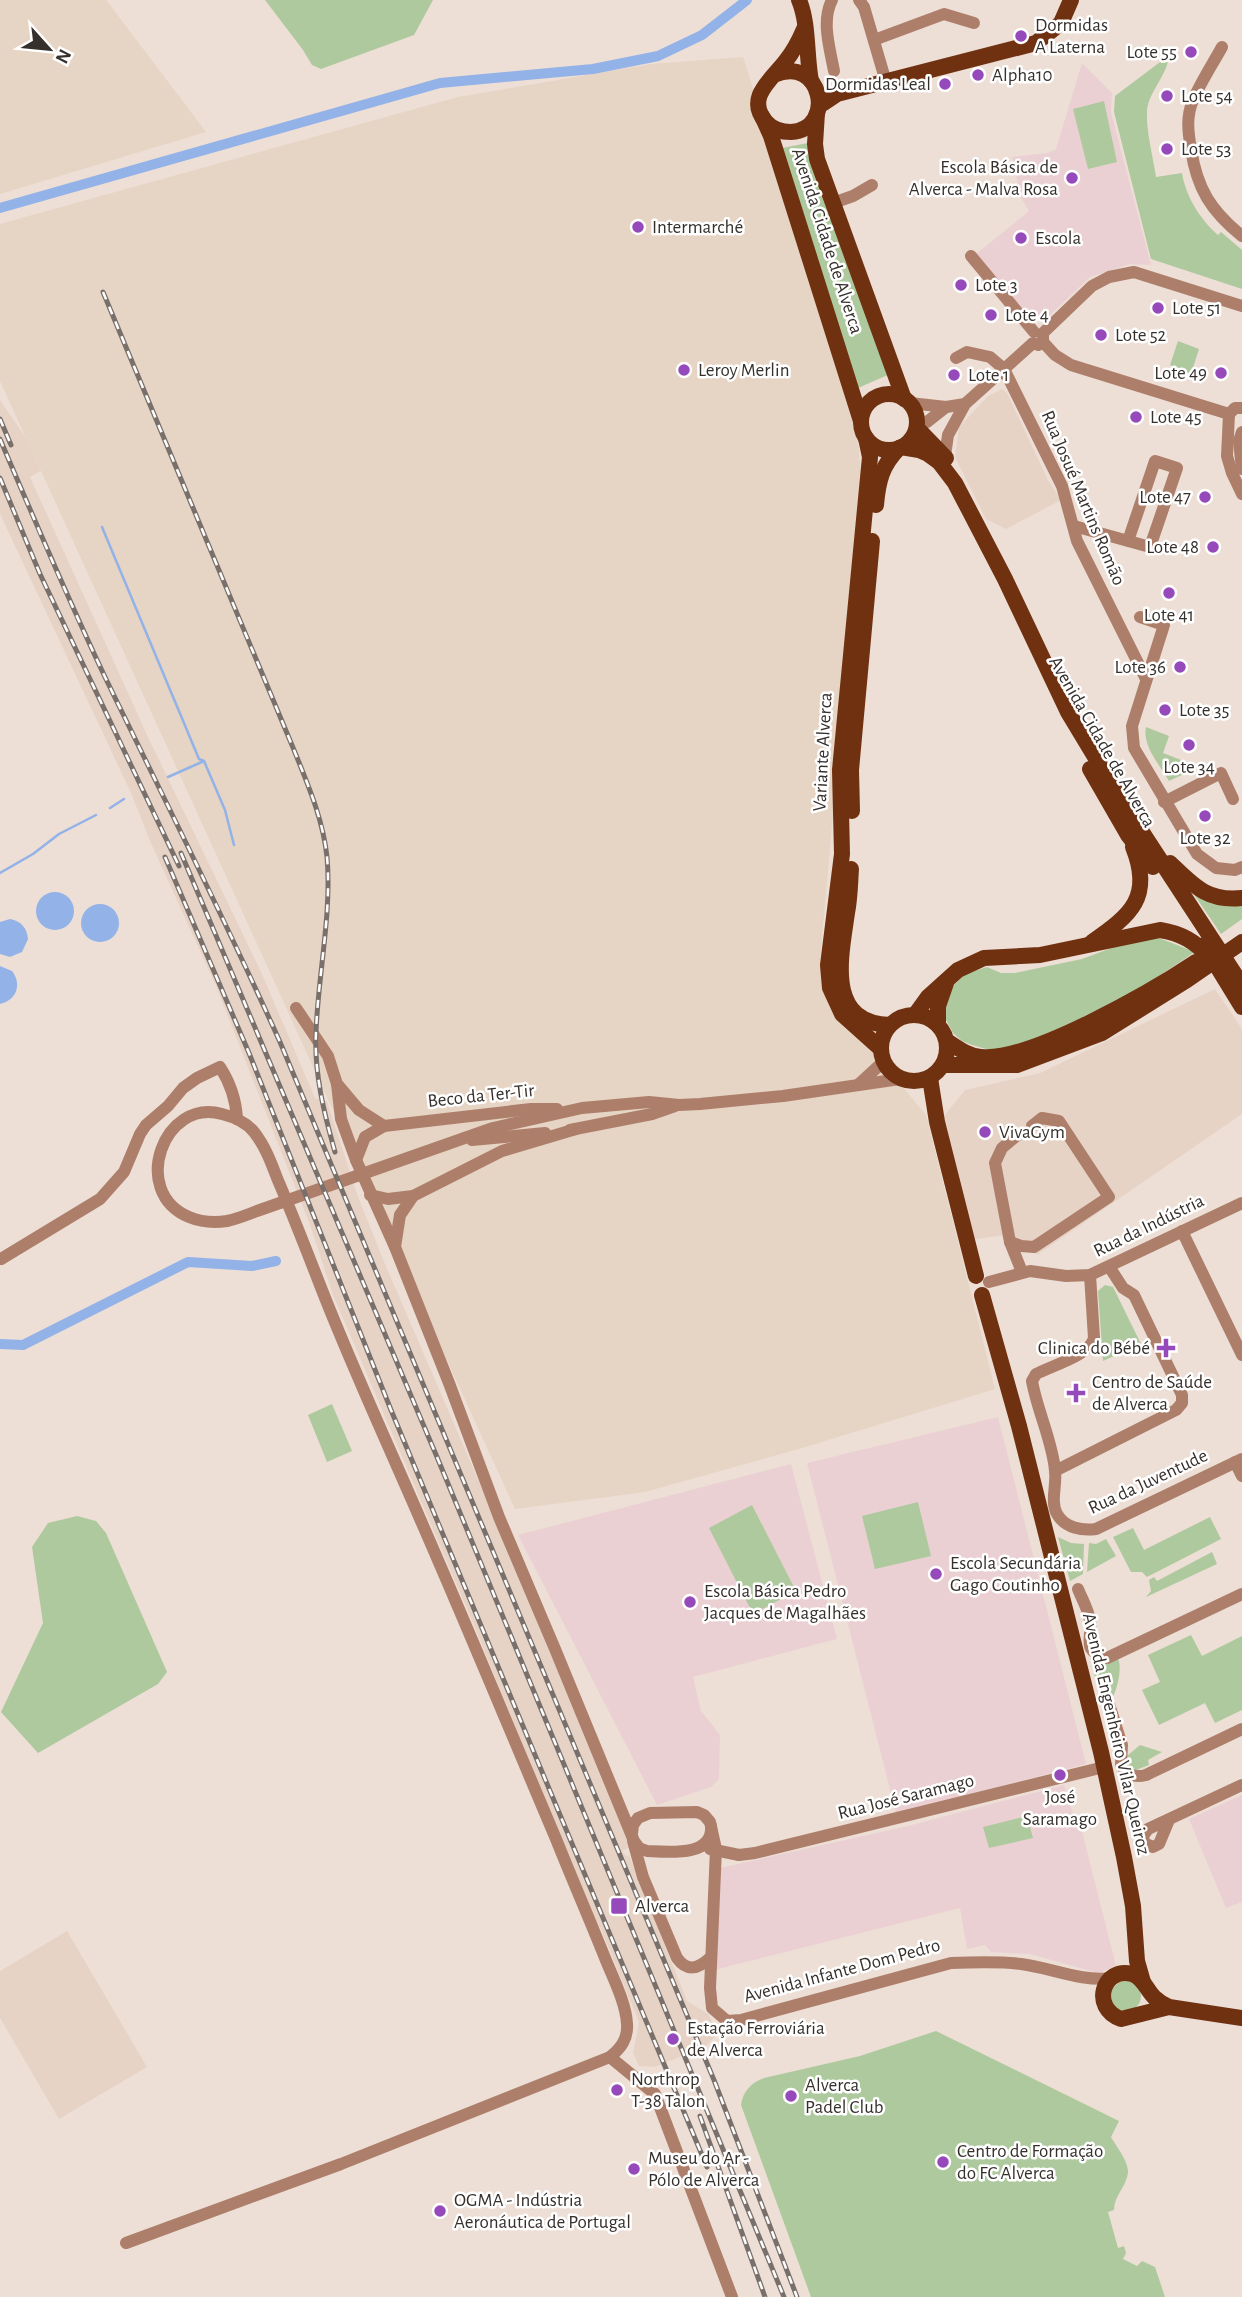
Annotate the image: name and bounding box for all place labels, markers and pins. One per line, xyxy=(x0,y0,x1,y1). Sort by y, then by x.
place label: Dormidas A Laterna xyxy=(1035,16,1108,57)
marker: Dormidas A Laterna xyxy=(1013,28,1029,44)
place label: Lote 55 xyxy=(1126,43,1177,62)
marker: Lote 55 xyxy=(1183,44,1199,60)
place label: Alpha10 xyxy=(992,66,1053,85)
marker: Alpha10 xyxy=(970,67,986,83)
place label: Dormidas Leal xyxy=(825,75,931,94)
marker: Dormidas Leal xyxy=(937,76,953,92)
place label: Lote 54 xyxy=(1181,87,1233,106)
marker: Lote 54 xyxy=(1159,88,1175,104)
place label: Lote 53 xyxy=(1181,140,1231,159)
marker: Lote 53 xyxy=(1159,141,1175,157)
place label: Escola Básica de Alverca - Malva Rosa xyxy=(909,158,1058,199)
marker: Escola Básica de Alverca - Malva Rosa xyxy=(1064,170,1080,186)
place label: Intermarché xyxy=(652,218,743,237)
marker: Intermarché xyxy=(630,219,646,235)
place label: Escola xyxy=(1035,229,1082,248)
marker: Escola xyxy=(1013,230,1029,246)
place label: Lote 3 xyxy=(975,276,1017,295)
marker: Lote 3 xyxy=(953,277,969,293)
place label: Lote 51 xyxy=(1172,299,1221,318)
marker: Lote 51 xyxy=(1150,300,1166,316)
place label: Lote 4 xyxy=(1005,306,1049,325)
marker: Lote 4 xyxy=(983,307,999,323)
place label: Lote 52 xyxy=(1115,326,1167,345)
marker: Lote 52 xyxy=(1093,327,1109,343)
place label: Leroy Merlin xyxy=(698,361,789,380)
marker: Leroy Merlin xyxy=(676,362,692,378)
place label: Lote 49 xyxy=(1154,364,1207,383)
marker: Lote 49 xyxy=(1213,365,1229,381)
place label: Lote 1 xyxy=(968,366,1009,385)
marker: Lote 1 xyxy=(946,367,962,383)
place label: Lote 45 xyxy=(1150,408,1202,427)
marker: Lote 45 xyxy=(1128,409,1144,425)
place label: Lote 47 xyxy=(1139,488,1191,507)
marker: Lote 47 xyxy=(1197,489,1213,505)
place label: Lote 48 xyxy=(1146,538,1199,557)
marker: Lote 48 xyxy=(1205,539,1221,555)
marker: Lote 41 xyxy=(1161,585,1177,601)
place label: Lote 41 xyxy=(1144,606,1194,625)
place label: Lote 36 xyxy=(1115,658,1166,677)
marker: Lote 36 xyxy=(1172,659,1188,675)
place label: Lote 35 xyxy=(1179,701,1229,720)
marker: Lote 35 xyxy=(1157,702,1173,718)
marker: Lote 34 xyxy=(1181,737,1197,753)
place label: Lote 34 xyxy=(1163,758,1215,777)
marker: Lote 32 xyxy=(1197,808,1213,824)
place label: Lote 32 xyxy=(1179,829,1231,848)
place label: VivaGym xyxy=(999,1123,1065,1142)
marker: VivaGym xyxy=(977,1124,993,1140)
marker: Clinica do Bébé xyxy=(1156,1338,1176,1358)
place label: Clinica do Bébé xyxy=(1038,1339,1150,1358)
place label: Centro de Saúde de Alverca xyxy=(1092,1373,1212,1414)
marker: Centro de Saúde de Alverca xyxy=(1066,1383,1086,1403)
place label: Escola Secundária Gago Coutinho xyxy=(950,1554,1082,1595)
marker: Escola Secundária Gago Coutinho xyxy=(928,1566,944,1582)
place label: Escola Básica Pedro Jacques de Magalhães xyxy=(704,1582,866,1623)
marker: Escola Básica Pedro Jacques de Magalhães xyxy=(682,1594,698,1610)
marker: José Saramago xyxy=(1052,1767,1068,1783)
place label: José Saramago xyxy=(1023,1788,1097,1829)
marker: Alverca xyxy=(609,1896,629,1916)
place label: Alverca xyxy=(635,1897,689,1916)
place label: Estação Ferroviária de Alverca xyxy=(687,2019,825,2060)
marker: Estação Ferroviária de Alverca xyxy=(665,2031,681,2047)
place label: Northrop T-38 Talon xyxy=(631,2070,705,2111)
place label: Alverca Padel Club xyxy=(805,2076,884,2117)
marker: Northrop T-38 Talon xyxy=(609,2082,625,2098)
marker: Alverca Padel Club xyxy=(783,2088,799,2104)
place label: Centro de Formação do FC Alverca xyxy=(957,2142,1103,2183)
place label: Museu do Ar - Pólo de Alverca xyxy=(648,2149,760,2190)
marker: Centro de Formação do FC Alverca xyxy=(935,2154,951,2170)
marker: Museu do Ar - Pólo de Alverca xyxy=(626,2161,642,2177)
place label: OGMA - Indústria Aeronáutica de Portugal xyxy=(454,2191,631,2232)
marker: OGMA - Indústria Aeronáutica de Portugal xyxy=(432,2203,448,2219)

